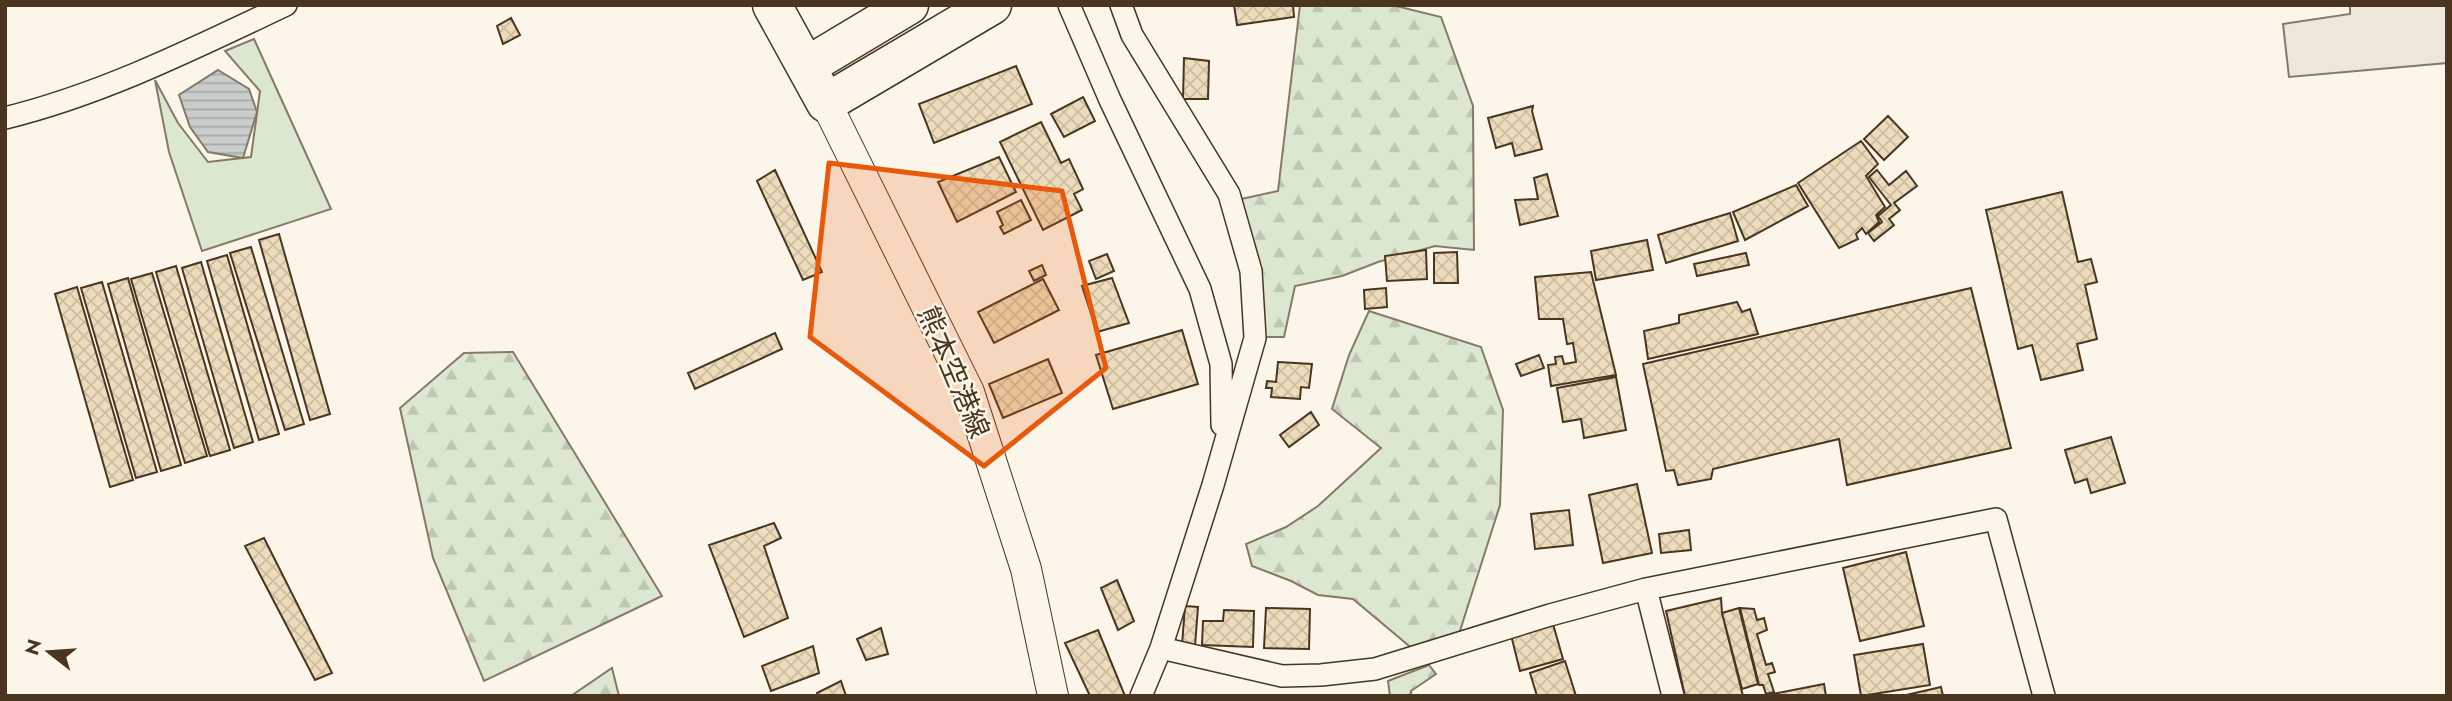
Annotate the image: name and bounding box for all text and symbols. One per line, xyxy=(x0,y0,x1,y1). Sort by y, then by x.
street label: 熊本空港線 xyxy=(907,300,1000,445)
north arrow xyxy=(14,617,84,687)
text: N xyxy=(18,636,48,658)

